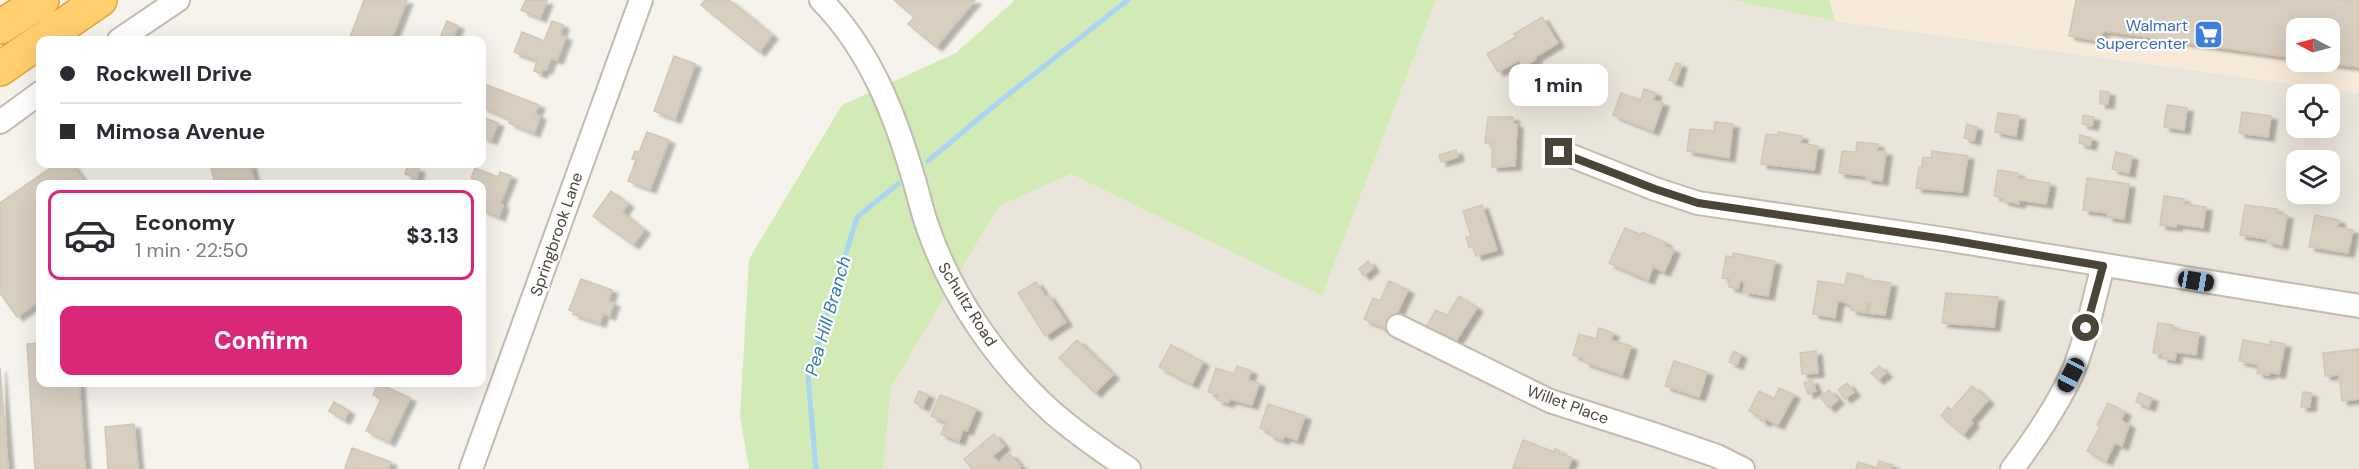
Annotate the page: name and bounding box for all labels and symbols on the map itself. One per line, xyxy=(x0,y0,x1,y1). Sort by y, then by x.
place label: Walmart Supercenter xyxy=(2096,15,2188,54)
supermarket icon: Walmart Supercenter xyxy=(2193,18,2225,50)
north arrow xyxy=(2286,18,2340,72)
callout: 1 min xyxy=(1510,65,1608,107)
route end xyxy=(1545,138,1572,165)
street label: Springbrook Lane xyxy=(525,170,587,299)
water label: Pea Hill Branch xyxy=(799,253,857,379)
street label: Schultz Road xyxy=(933,258,1002,350)
car xyxy=(2177,269,2215,293)
route start xyxy=(2072,314,2099,341)
car xyxy=(2055,355,2087,395)
street label: Willet Place xyxy=(1524,380,1612,429)

